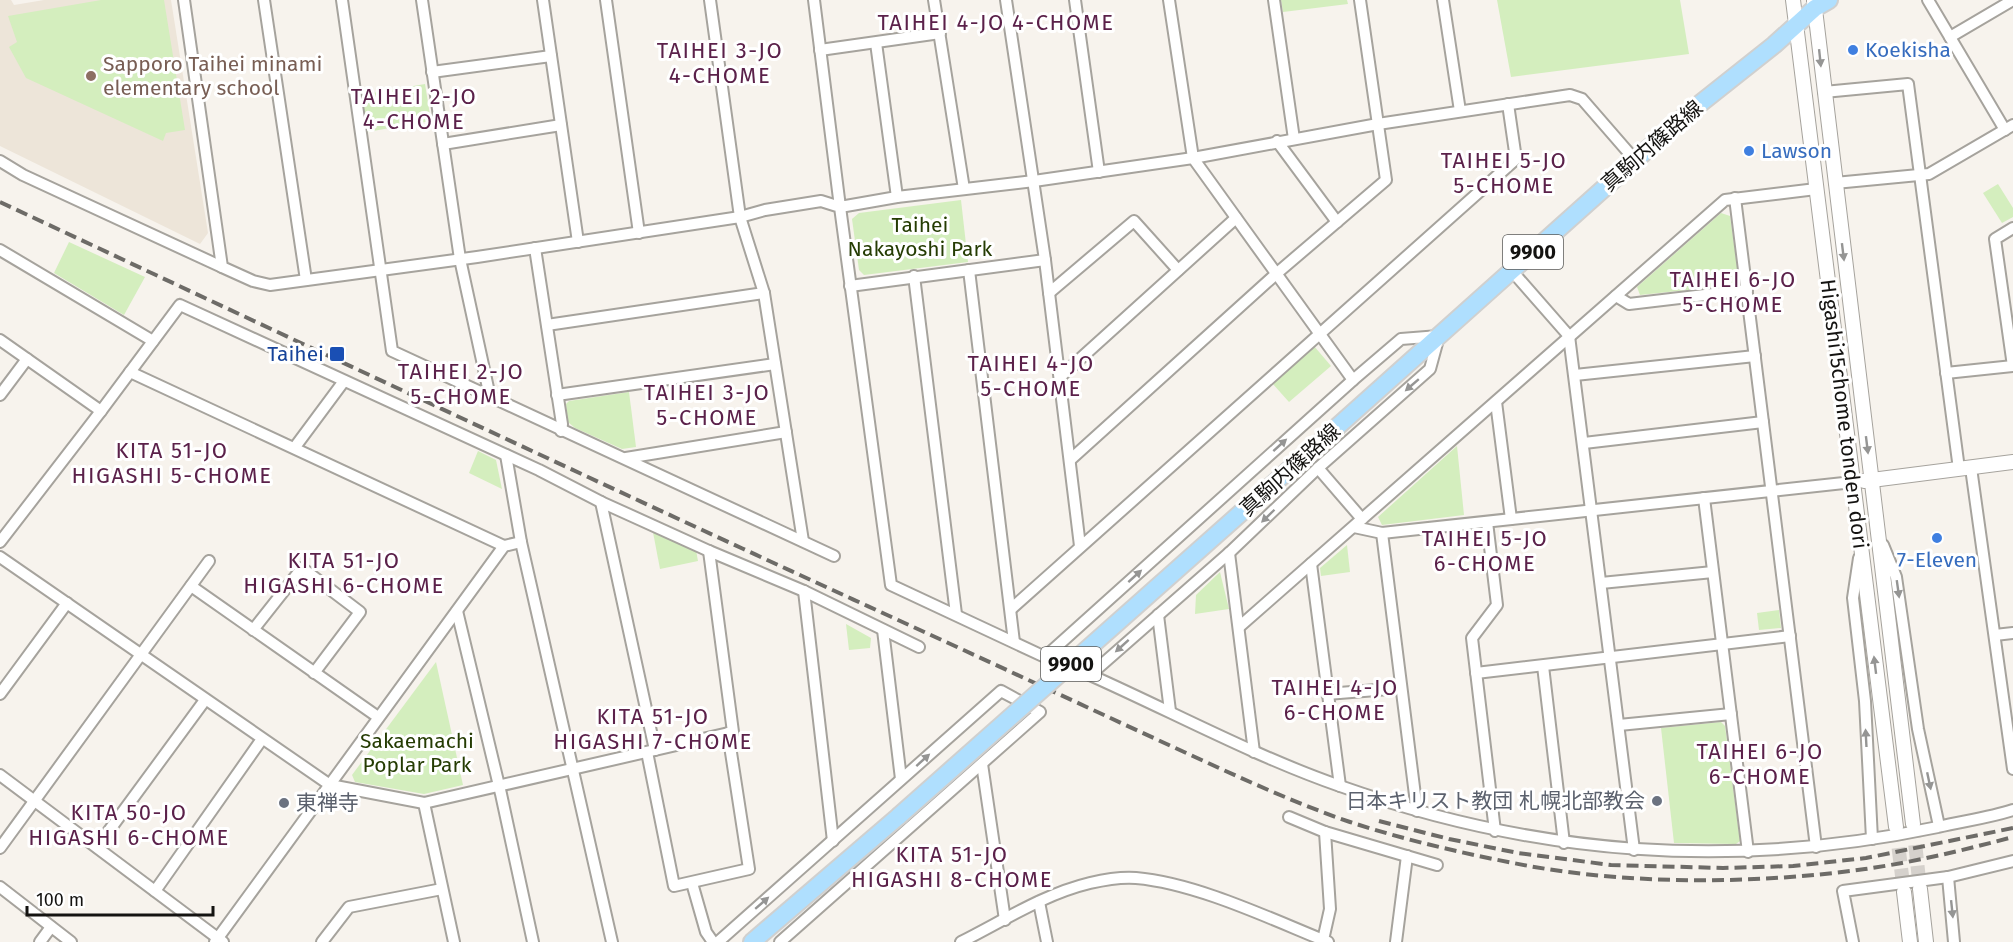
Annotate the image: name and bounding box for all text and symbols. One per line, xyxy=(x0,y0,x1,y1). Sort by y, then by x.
district label: TAIHEI 4-JO 4-CHOME xyxy=(878,9,1114,36)
district label: TAIHEI 3-JO 4-CHOME xyxy=(657,37,783,89)
place label: Koekisha xyxy=(1865,37,1951,63)
marker: Koekisha xyxy=(1846,43,1860,57)
one-way arrow xyxy=(1815,49,1825,68)
place label: Sapporo Taihei minami elementary school xyxy=(103,51,322,101)
marker: Sapporo Taihei minami elementary school xyxy=(84,69,98,83)
district label: TAIHEI 2-JO 4-CHOME xyxy=(351,83,477,135)
street label: 真駒内篠路線 xyxy=(1596,95,1708,197)
place label: Lawson xyxy=(1761,138,1832,164)
marker: Lawson xyxy=(1742,144,1756,158)
district label: TAIHEI 5-JO 5-CHOME xyxy=(1441,147,1567,199)
park label: Taihei Nakayoshi Park xyxy=(848,212,993,262)
road number: 9900 xyxy=(1503,235,1563,269)
one-way arrow xyxy=(1839,242,1848,261)
district label: TAIHEI 6-JO 5-CHOME xyxy=(1669,266,1797,318)
street label: Higashi15chome tonden dori xyxy=(1815,278,1873,550)
place label: Taihei xyxy=(267,341,324,367)
marker: Taihei xyxy=(328,345,346,363)
district label: TAIHEI 4-JO 5-CHOME xyxy=(967,350,1095,402)
district label: TAIHEI 2-JO 5-CHOME xyxy=(398,358,524,410)
one-way arrow xyxy=(1405,378,1420,391)
district label: TAIHEI 3-JO 5-CHOME xyxy=(644,379,770,431)
street label: 真駒内篠路線 xyxy=(1234,418,1346,522)
one-way arrow xyxy=(1863,436,1872,455)
district label: KITA 51-JO HIGASHI 5-CHOME xyxy=(72,437,272,489)
one-way arrow xyxy=(1273,438,1288,452)
one-way arrow xyxy=(1260,509,1275,523)
district label: TAIHEI 5-JO 6-CHOME xyxy=(1422,525,1548,577)
marker: 7-Eleven xyxy=(1930,531,1944,545)
district label: KITA 51-JO HIGASHI 6-CHOME xyxy=(243,547,445,599)
place label: 7-Eleven xyxy=(1897,547,1977,573)
one-way arrow xyxy=(1128,569,1143,583)
one-way arrow xyxy=(1894,579,1903,598)
one-way arrow xyxy=(1115,639,1130,652)
road number: 9900 xyxy=(1041,647,1101,681)
one-way arrow xyxy=(1871,656,1880,675)
district label: TAIHEI 4-JO 6-CHOME xyxy=(1271,674,1399,726)
district label: KITA 51-JO HIGASHI 7-CHOME xyxy=(553,703,753,755)
park label: Sakaemachi Poplar Park xyxy=(360,728,474,778)
one-way arrow xyxy=(1862,729,1871,748)
district label: TAIHEI 6-JO 6-CHOME xyxy=(1696,738,1824,790)
one-way arrow xyxy=(916,753,931,767)
one-way arrow xyxy=(1925,772,1934,791)
place label: 日本キリスト教団 札幌北部教会 xyxy=(1345,788,1645,814)
place label: 東禅寺 xyxy=(296,790,359,816)
marker: 日本キリスト教団 札幌北部教会 xyxy=(1650,794,1664,808)
marker: 東禅寺 xyxy=(277,796,291,810)
district label: KITA 50-JO HIGASHI 6-CHOME xyxy=(28,799,230,851)
district label: KITA 51-JO HIGASHI 8-CHOME xyxy=(851,841,1053,893)
scale bar xyxy=(27,879,213,917)
text: 100 m xyxy=(36,889,84,911)
one-way arrow xyxy=(754,897,769,910)
one-way arrow xyxy=(1947,900,1957,919)

